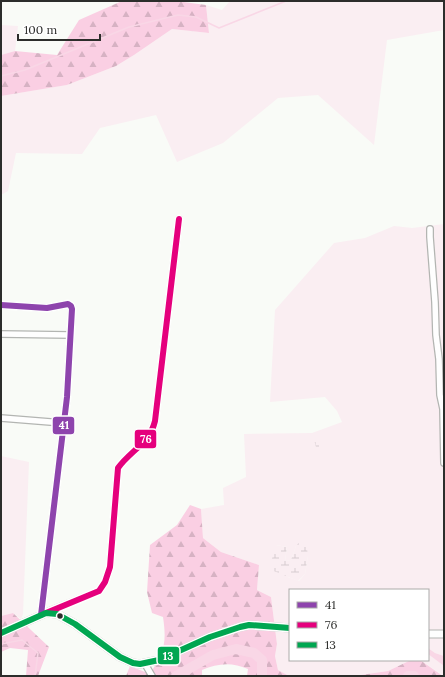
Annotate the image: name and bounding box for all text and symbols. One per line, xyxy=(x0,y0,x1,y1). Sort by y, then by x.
scale bar xyxy=(18,16,100,42)
text: 100 m xyxy=(24,22,57,37)
line badge: 41 xyxy=(52,416,75,435)
text: 41 xyxy=(59,418,70,432)
line badge: 76 xyxy=(134,429,157,449)
text: 76 xyxy=(140,432,152,446)
legend xyxy=(289,589,429,661)
text: 41 xyxy=(325,597,336,612)
unlabelled marker xyxy=(55,611,65,621)
text: 76 xyxy=(325,617,338,632)
text: 13 xyxy=(325,637,336,652)
line badge: 13 xyxy=(157,646,180,665)
text: 13 xyxy=(163,649,173,663)

